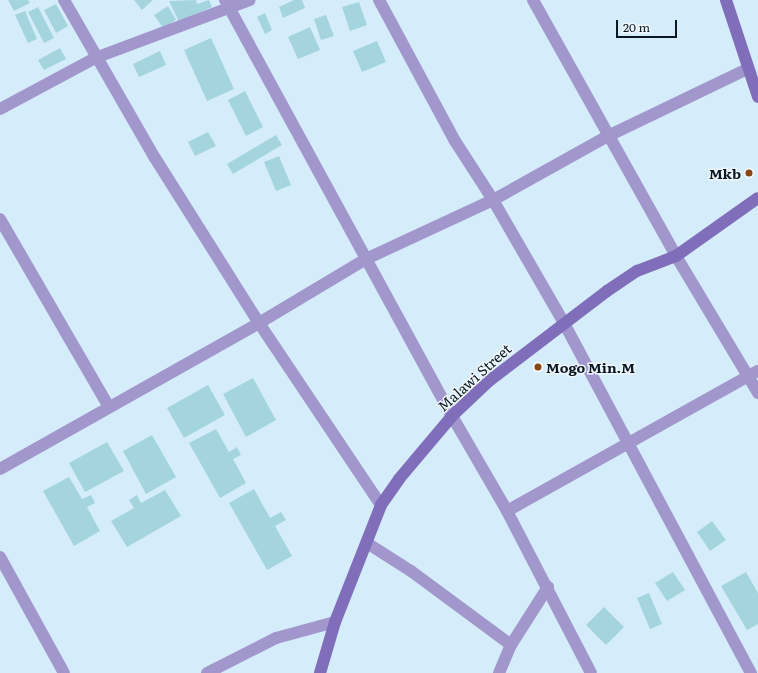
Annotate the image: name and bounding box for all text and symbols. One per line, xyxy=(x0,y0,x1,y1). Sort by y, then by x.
scale bar xyxy=(618,12,679,38)
text: 20 m xyxy=(623,18,650,36)
place label: Mkb xyxy=(709,165,741,181)
marker: Mkb xyxy=(744,168,754,178)
street label: Malawi Street xyxy=(434,340,514,414)
place label: Mogo Min.M xyxy=(546,359,635,375)
marker: Mogo Min.M xyxy=(533,362,543,372)

